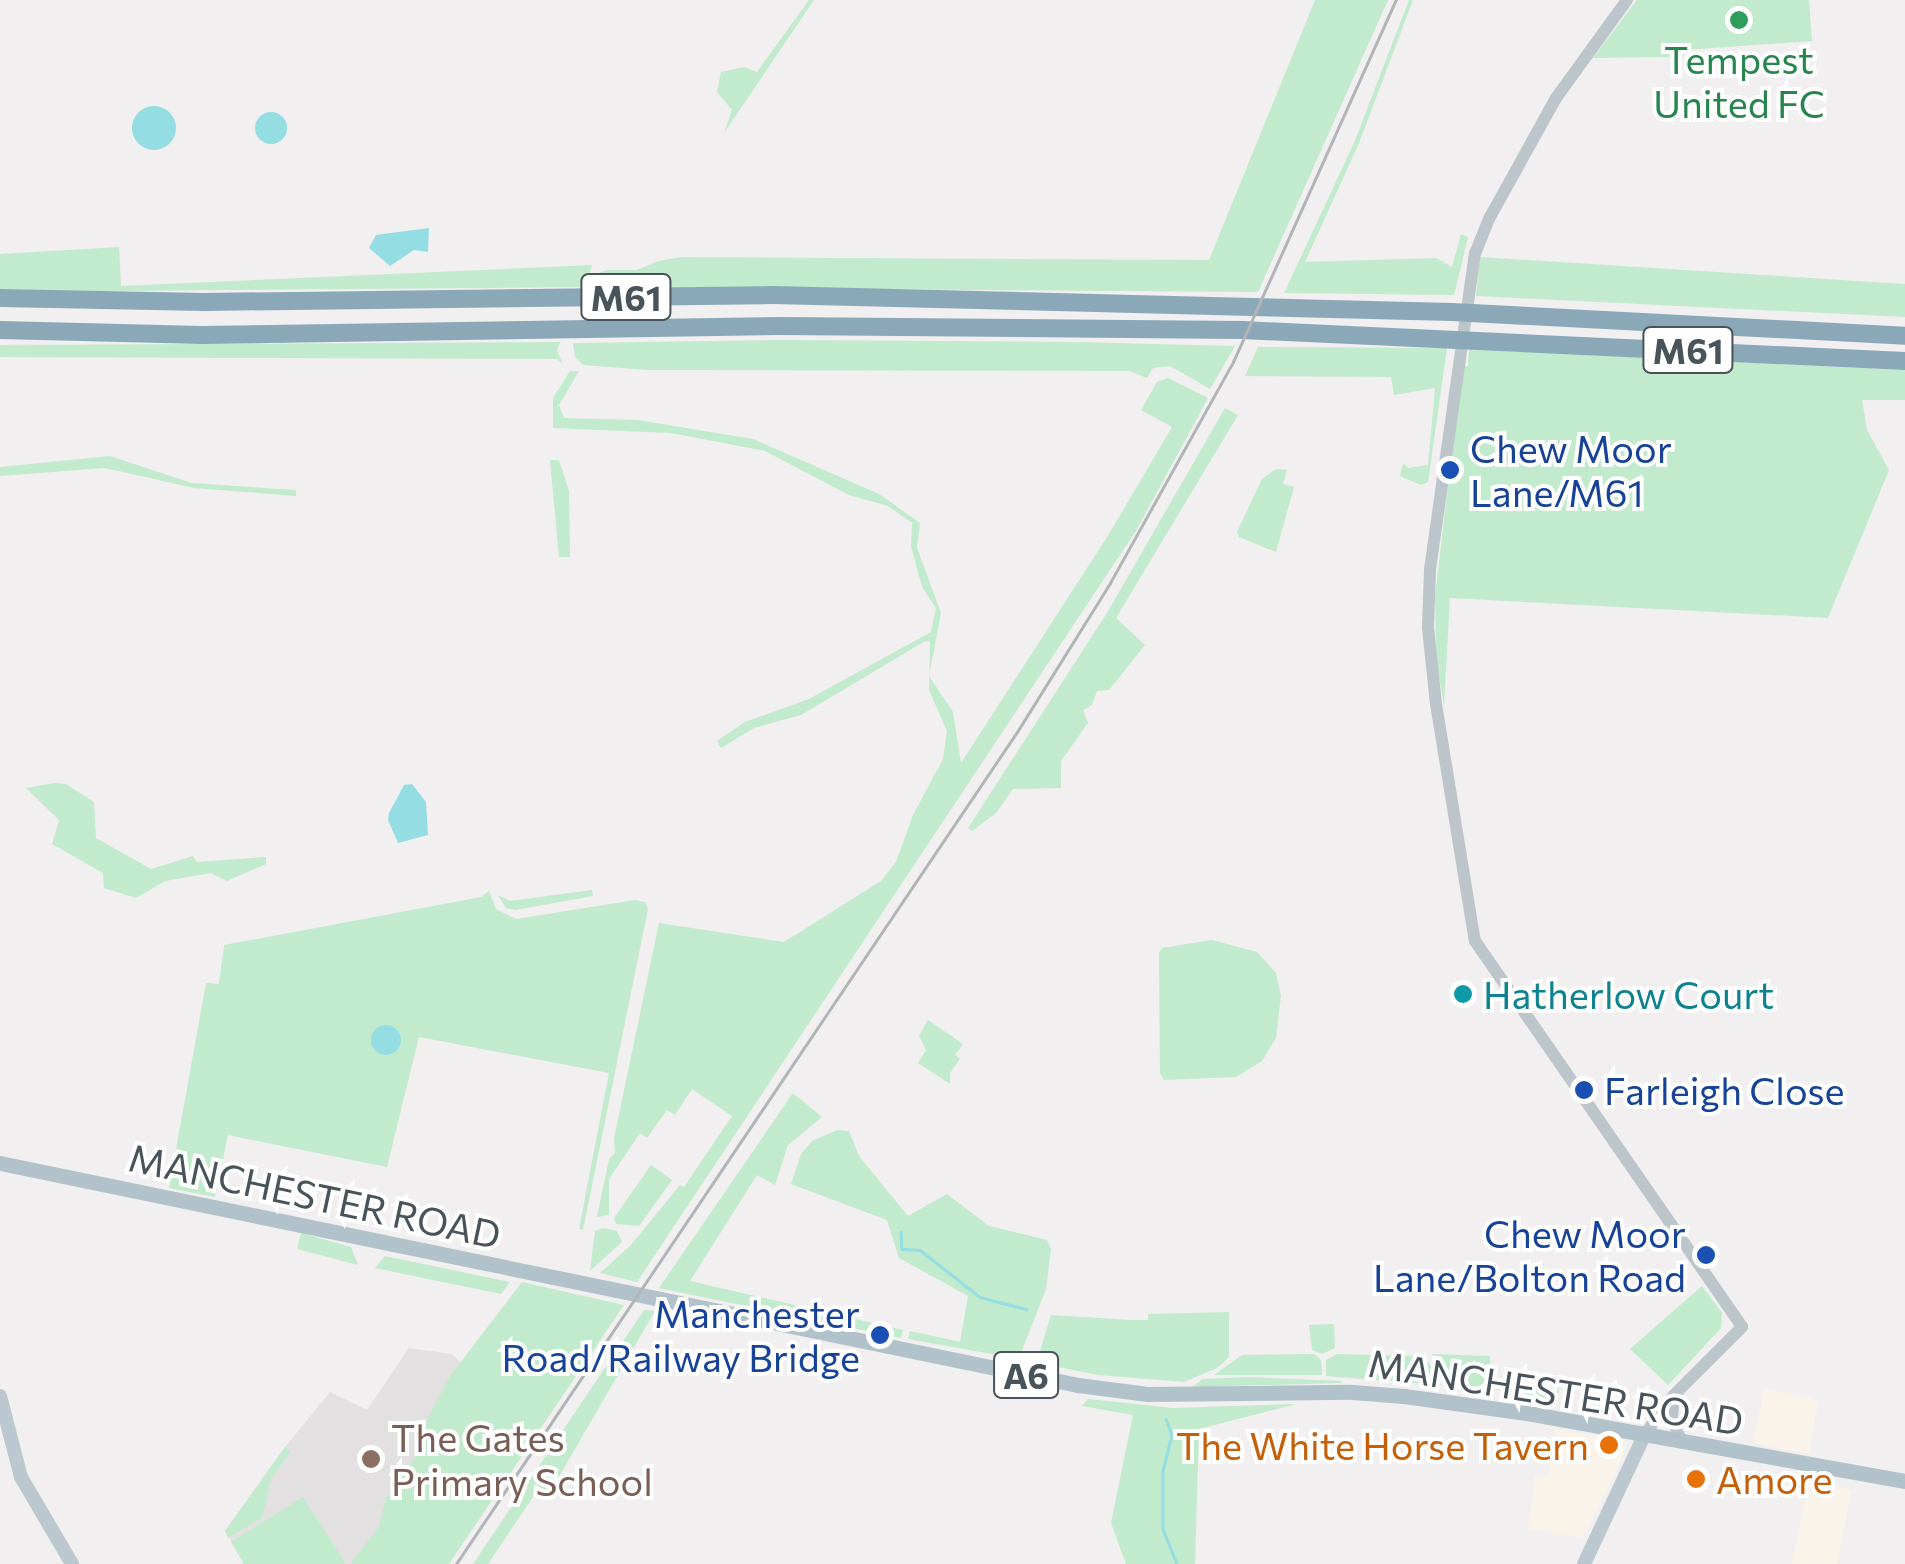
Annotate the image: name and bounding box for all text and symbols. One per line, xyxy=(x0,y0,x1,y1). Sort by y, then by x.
marker: Tempest United FC xyxy=(1728,9,1750,31)
place label: Tempest United FC xyxy=(1653,36,1825,125)
road number: M61 xyxy=(578,267,674,327)
road number: M61 xyxy=(1640,320,1736,380)
place label: Chew Moor Lane/M61 xyxy=(1470,425,1672,514)
marker: Chew Moor Lane/M61 xyxy=(1439,459,1461,481)
place label: Hatherlow Court xyxy=(1483,971,1774,1017)
marker: Hatherlow Court xyxy=(1452,983,1474,1005)
place label: Farleigh Close xyxy=(1604,1067,1845,1113)
marker: Farleigh Close xyxy=(1573,1079,1595,1101)
street label: MANCHESTER ROAD xyxy=(125,1133,505,1257)
place label: Chew Moor Lane/Bolton Road xyxy=(1373,1210,1686,1300)
marker: Chew Moor Lane/Bolton Road xyxy=(1695,1244,1717,1266)
place label: Manchester Road/Railway Bridge xyxy=(502,1290,860,1380)
marker: Manchester Road/Railway Bridge xyxy=(869,1324,891,1346)
street label: MANCHESTER ROAD xyxy=(1365,1339,1747,1443)
road number: A6 xyxy=(991,1345,1061,1405)
place label: The Gates Primary School xyxy=(391,1414,653,1504)
place label: The White Horse Tavern xyxy=(1176,1422,1589,1468)
marker: The White Horse Tavern xyxy=(1598,1434,1620,1456)
marker: The Gates Primary School xyxy=(360,1448,382,1470)
place label: Amore xyxy=(1716,1456,1833,1502)
marker: Amore xyxy=(1685,1468,1707,1490)

